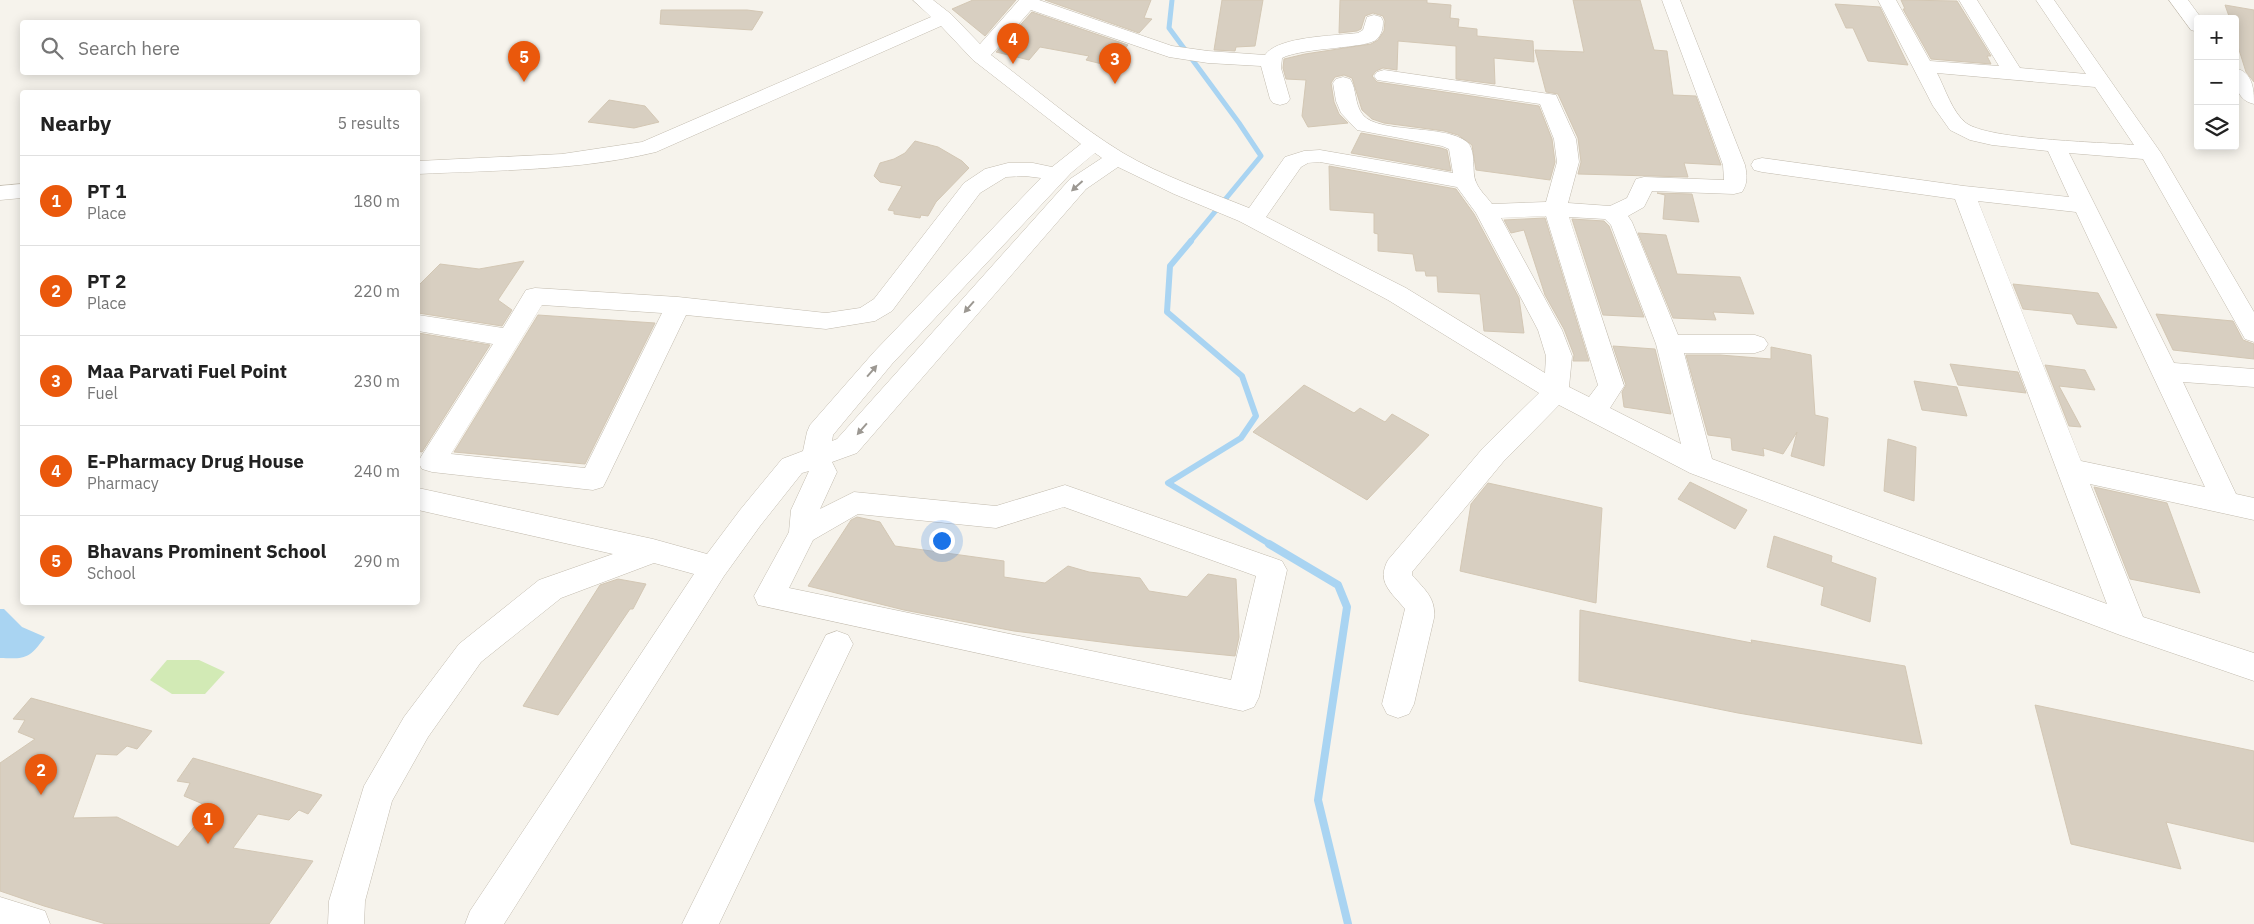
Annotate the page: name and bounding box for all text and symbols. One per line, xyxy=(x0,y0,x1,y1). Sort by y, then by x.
map controls xyxy=(2194,15,2239,150)
button: + xyxy=(2194,15,2239,60)
search box xyxy=(20,20,420,75)
pin: 4 xyxy=(997,23,1029,64)
icon: search xyxy=(38,34,66,62)
text: Search here xyxy=(78,36,180,60)
pin: 5 xyxy=(508,41,540,82)
pin: 3 xyxy=(1099,43,1131,84)
button: − xyxy=(2194,60,2239,105)
button: layers xyxy=(2194,105,2239,150)
text: Nearby xyxy=(40,109,111,137)
text: 5 results xyxy=(337,113,400,133)
text: PT 1 xyxy=(87,179,126,203)
one-way arrow xyxy=(1072,180,1084,192)
text: 1 xyxy=(51,191,61,211)
text: 180 m xyxy=(353,191,400,211)
text: Place xyxy=(87,203,126,223)
text: PT 2 xyxy=(87,269,126,293)
text: 2 xyxy=(51,281,61,301)
text: 220 m xyxy=(353,281,400,301)
text: Place xyxy=(87,293,126,313)
one-way arrow xyxy=(964,300,975,313)
text: Maa Parvati Fuel Point xyxy=(87,359,287,383)
one-way arrow xyxy=(867,364,878,377)
text: 3 xyxy=(51,371,61,391)
text: 230 m xyxy=(353,371,400,391)
text: Fuel xyxy=(87,383,118,403)
one-way arrow xyxy=(856,423,868,435)
text: E-Pharmacy Drug House xyxy=(87,449,304,473)
text: 4 xyxy=(51,461,61,481)
text: 240 m xyxy=(353,461,400,481)
text: Pharmacy xyxy=(87,473,159,493)
your location xyxy=(929,528,955,554)
text: Bhavans Prominent School xyxy=(87,539,326,563)
text: 5 xyxy=(51,551,61,571)
text: 290 m xyxy=(353,551,400,571)
text: School xyxy=(87,563,136,583)
pin: 2 xyxy=(25,754,57,795)
pin: 1 xyxy=(192,803,224,844)

